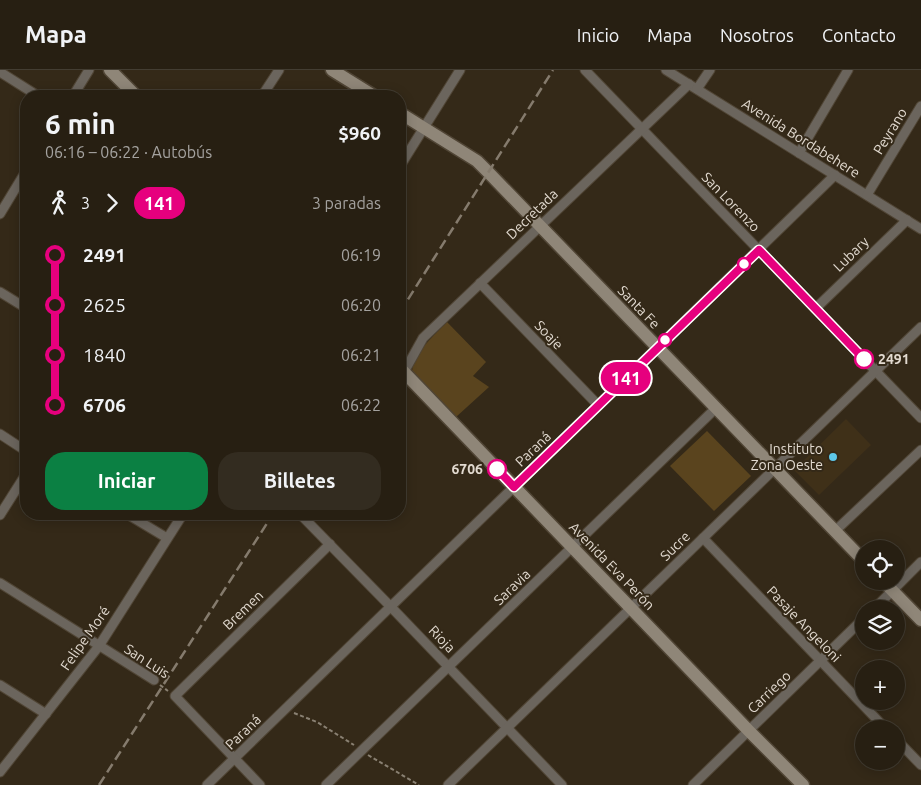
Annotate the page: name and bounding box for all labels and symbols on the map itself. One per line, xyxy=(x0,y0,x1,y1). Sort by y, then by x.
street label: Avenida Bordabehere xyxy=(739,95,863,181)
street label: Peyrano xyxy=(870,105,910,157)
street label: San Lorenzo xyxy=(699,169,763,235)
street label: Decretada xyxy=(503,186,561,242)
street label: Lubary xyxy=(830,233,872,275)
unlabelled marker xyxy=(737,257,751,271)
street label: Santa Fe xyxy=(615,282,663,332)
street label: Soaje xyxy=(531,317,567,353)
unlabelled marker xyxy=(658,333,672,347)
marker: 2491 xyxy=(854,349,874,369)
place label: 2491 xyxy=(878,351,910,367)
line badge: 141 xyxy=(597,362,655,394)
street label: Paraná xyxy=(512,428,554,470)
place label: Instituto Zona Oeste xyxy=(751,441,823,473)
marker: Instituto Zona Oeste xyxy=(827,451,839,463)
marker: 6706 xyxy=(487,459,507,479)
place label: 6706 xyxy=(451,461,483,477)
street label: Avenida Eva Perón xyxy=(566,519,658,613)
street label: Sucre xyxy=(657,528,693,564)
street label: Saravia xyxy=(490,566,534,608)
street label: Pasaje Angeloni xyxy=(764,583,844,665)
street label: Bremen xyxy=(220,587,266,633)
street label: Felipe Moré xyxy=(57,603,113,673)
street label: Rioja xyxy=(425,622,459,656)
street label: San Luis xyxy=(122,641,172,681)
street label: Carriego xyxy=(744,668,794,716)
street label: Paraná xyxy=(222,711,264,753)

